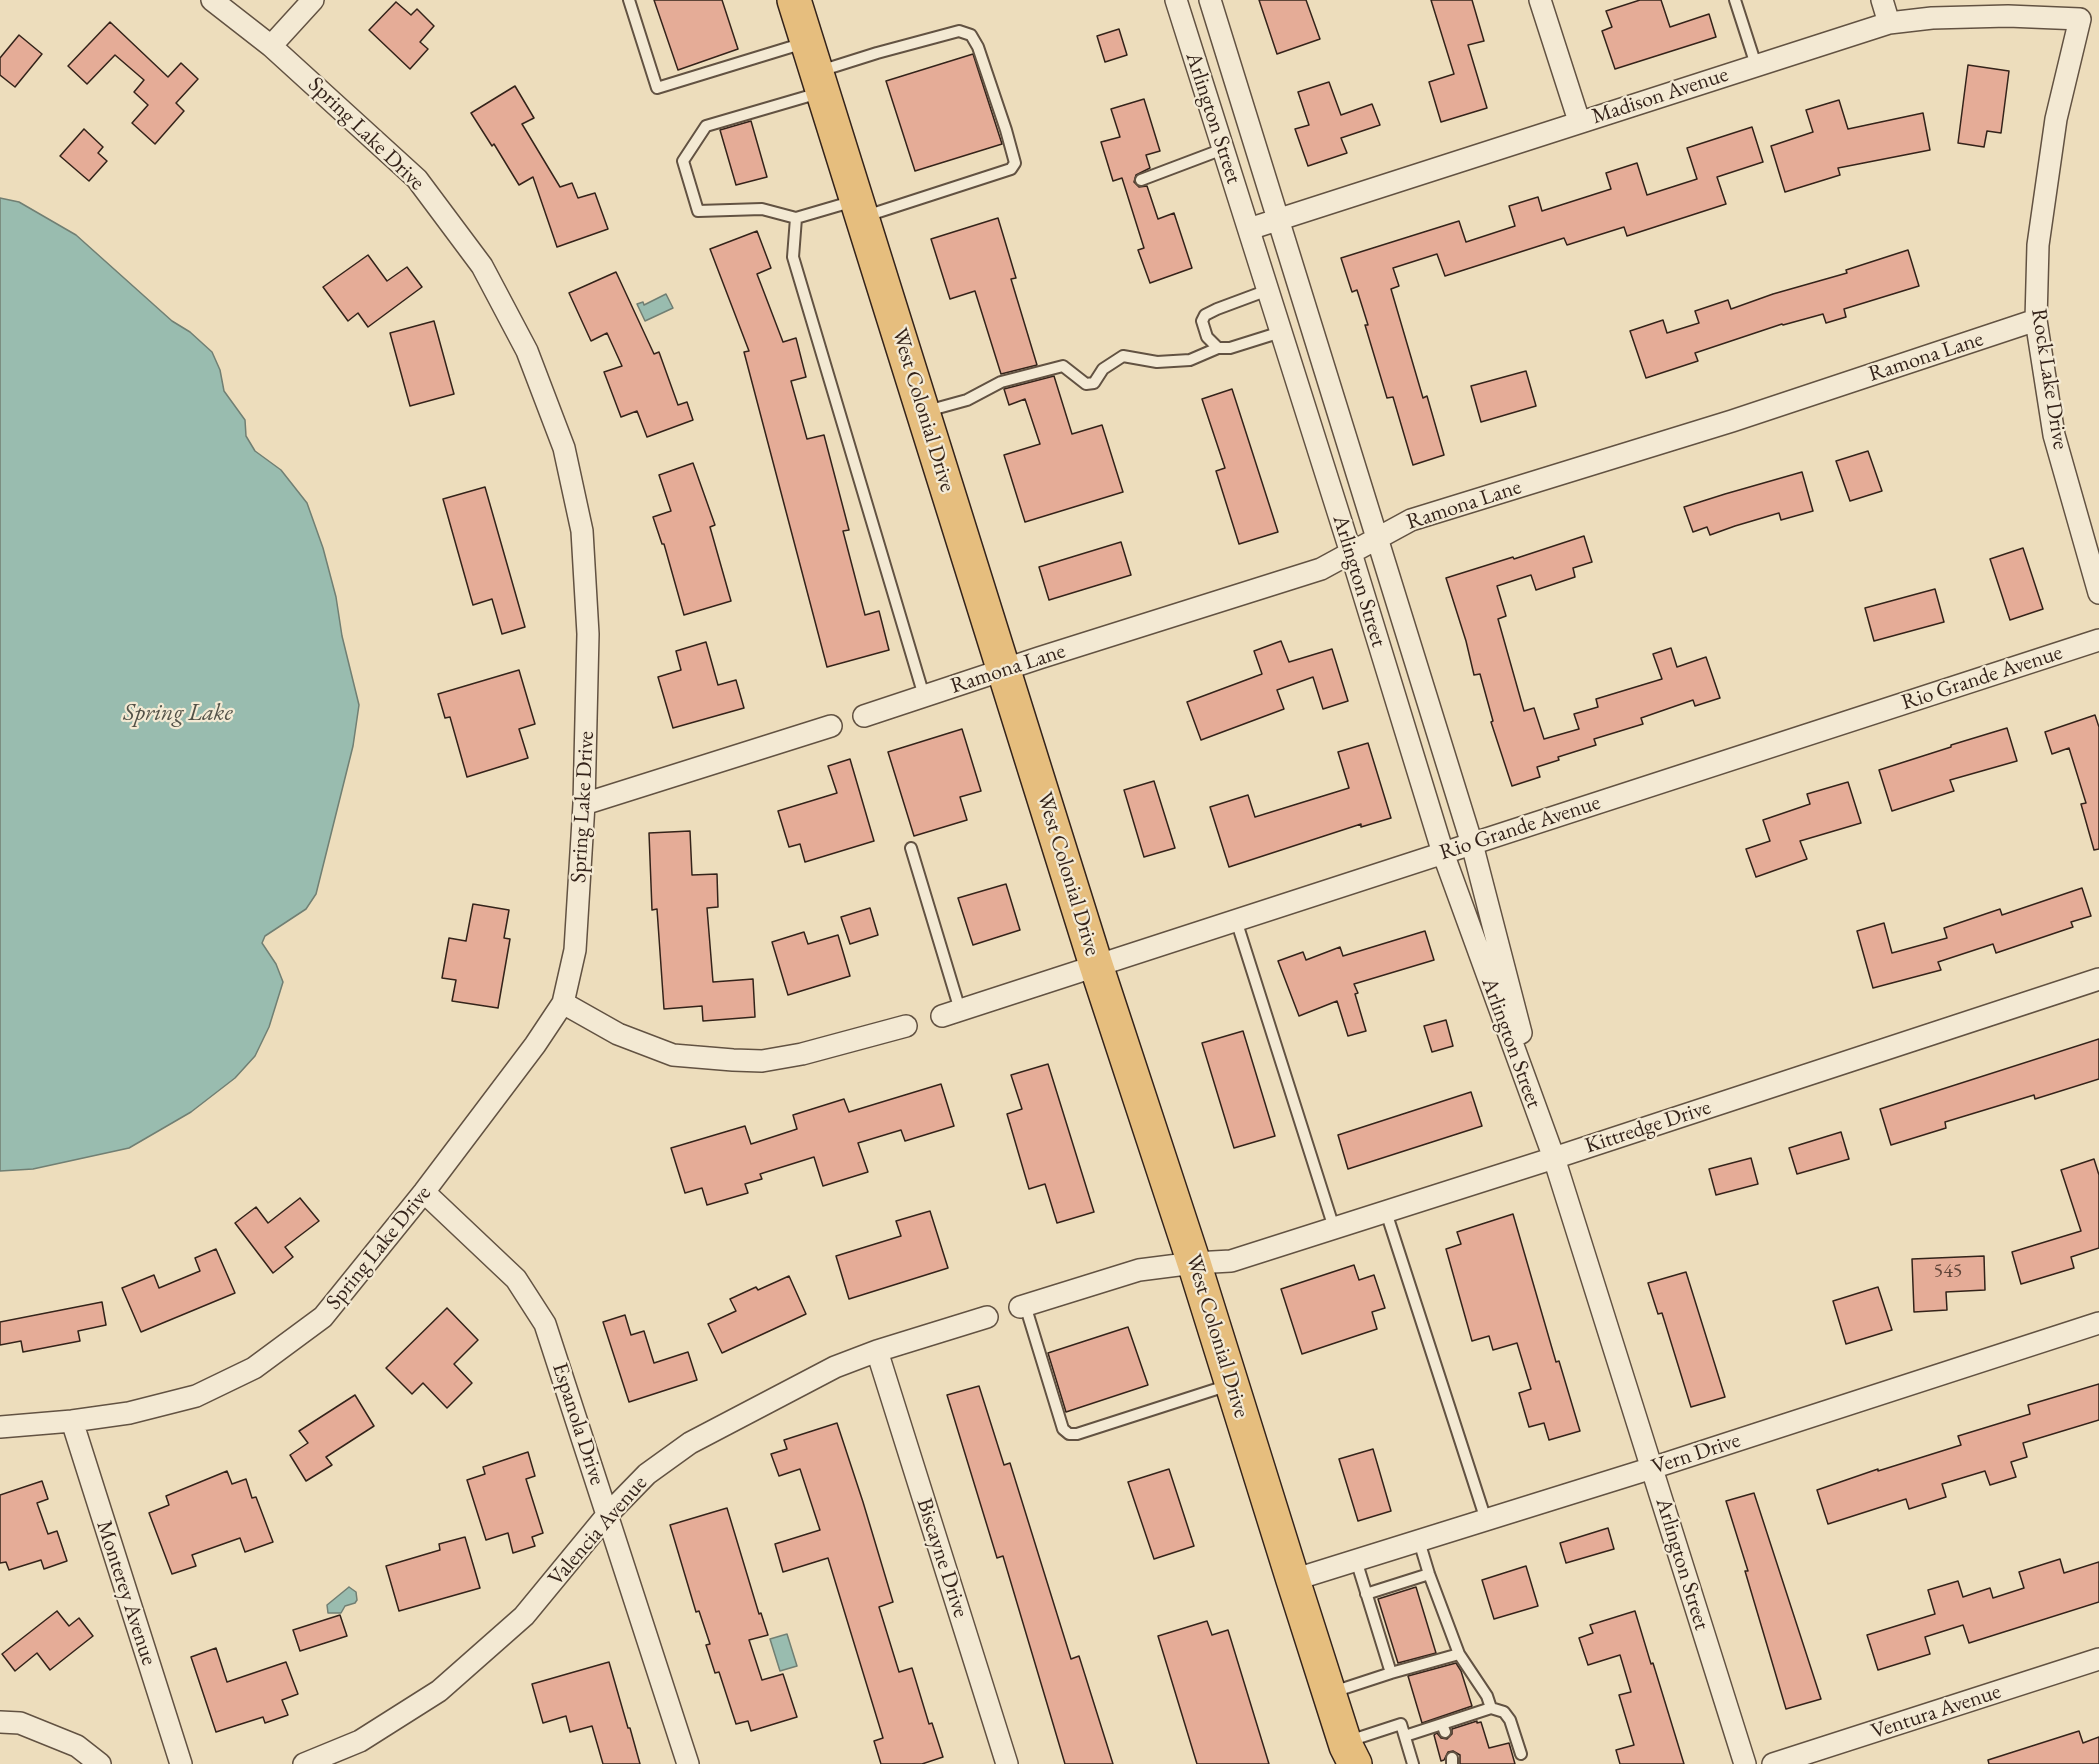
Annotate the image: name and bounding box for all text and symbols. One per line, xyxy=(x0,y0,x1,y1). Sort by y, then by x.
street label: Arlington Street xyxy=(1179,49,1247,187)
street label: Madison Avenue xyxy=(1588,62,1732,130)
street label: Spring Lake Drive xyxy=(302,72,430,196)
street label: Rock Lake Drive xyxy=(2025,307,2073,451)
street label: West Colonial Drive xyxy=(886,325,960,495)
street label: Ramona Lane xyxy=(1865,326,1987,388)
street label: Ramona Lane xyxy=(1403,474,1525,536)
street label: Arlington Street xyxy=(1326,512,1392,650)
street label: Ramona Lane xyxy=(947,638,1069,700)
street label: Rio Grande Avenue xyxy=(1898,640,2066,716)
water label: Spring Lake xyxy=(123,699,233,727)
street label: Spring Lake Drive xyxy=(566,730,600,884)
street label: West Colonial Drive xyxy=(1031,789,1105,959)
street label: Rio Grande Avenue xyxy=(1436,790,1604,866)
street label: Arlington Street xyxy=(1475,974,1547,1112)
street label: Kittredge Drive xyxy=(1582,1094,1714,1160)
street label: Spring Lake Drive xyxy=(321,1181,437,1315)
street label: West Colonial Drive xyxy=(1180,1251,1254,1421)
house number: 545 xyxy=(1934,1260,1962,1284)
street label: Espanola Drive xyxy=(546,1360,610,1488)
street label: Vern Drive xyxy=(1648,1427,1744,1481)
street label: Valencia Avenue xyxy=(543,1470,653,1592)
street label: Biscayne Drive xyxy=(910,1495,974,1621)
street label: Arlington Street xyxy=(1649,1495,1715,1633)
street label: Monterey Avenue xyxy=(90,1517,162,1669)
street label: Ventura Avenue xyxy=(1868,1679,2004,1745)

